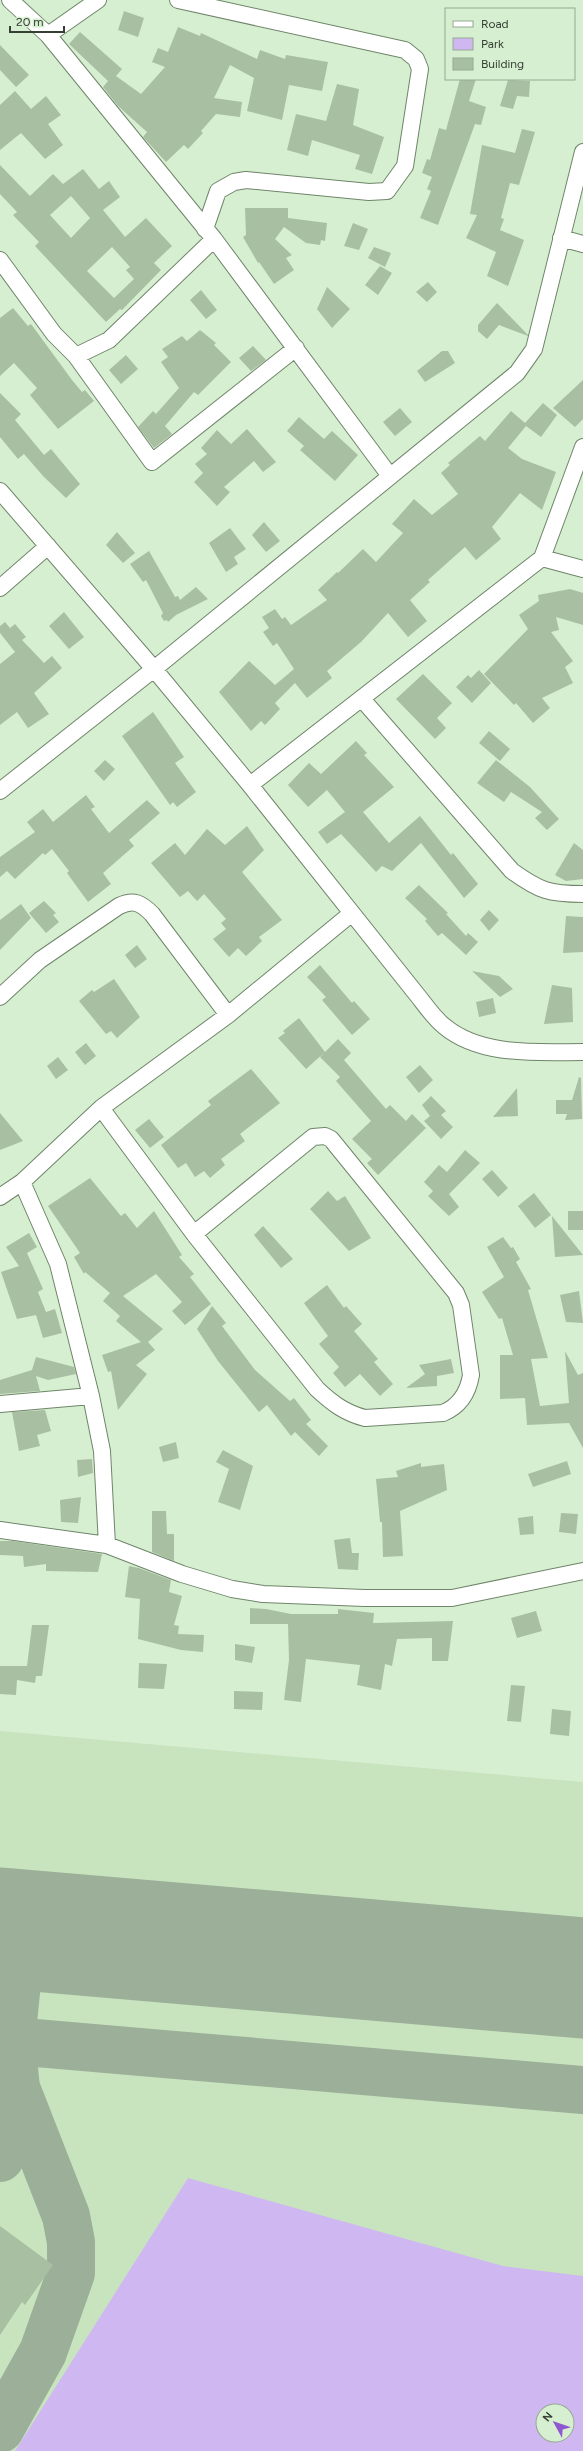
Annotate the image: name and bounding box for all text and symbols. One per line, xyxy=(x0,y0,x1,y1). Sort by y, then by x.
scale bar xyxy=(10,8,64,34)
legend xyxy=(445,8,575,80)
text: 20 m xyxy=(16,15,44,29)
text: Road xyxy=(481,17,509,31)
text: Park xyxy=(481,37,504,51)
text: Building xyxy=(481,57,524,71)
north arrow xyxy=(535,2403,575,2443)
text: N xyxy=(540,2409,555,2424)

